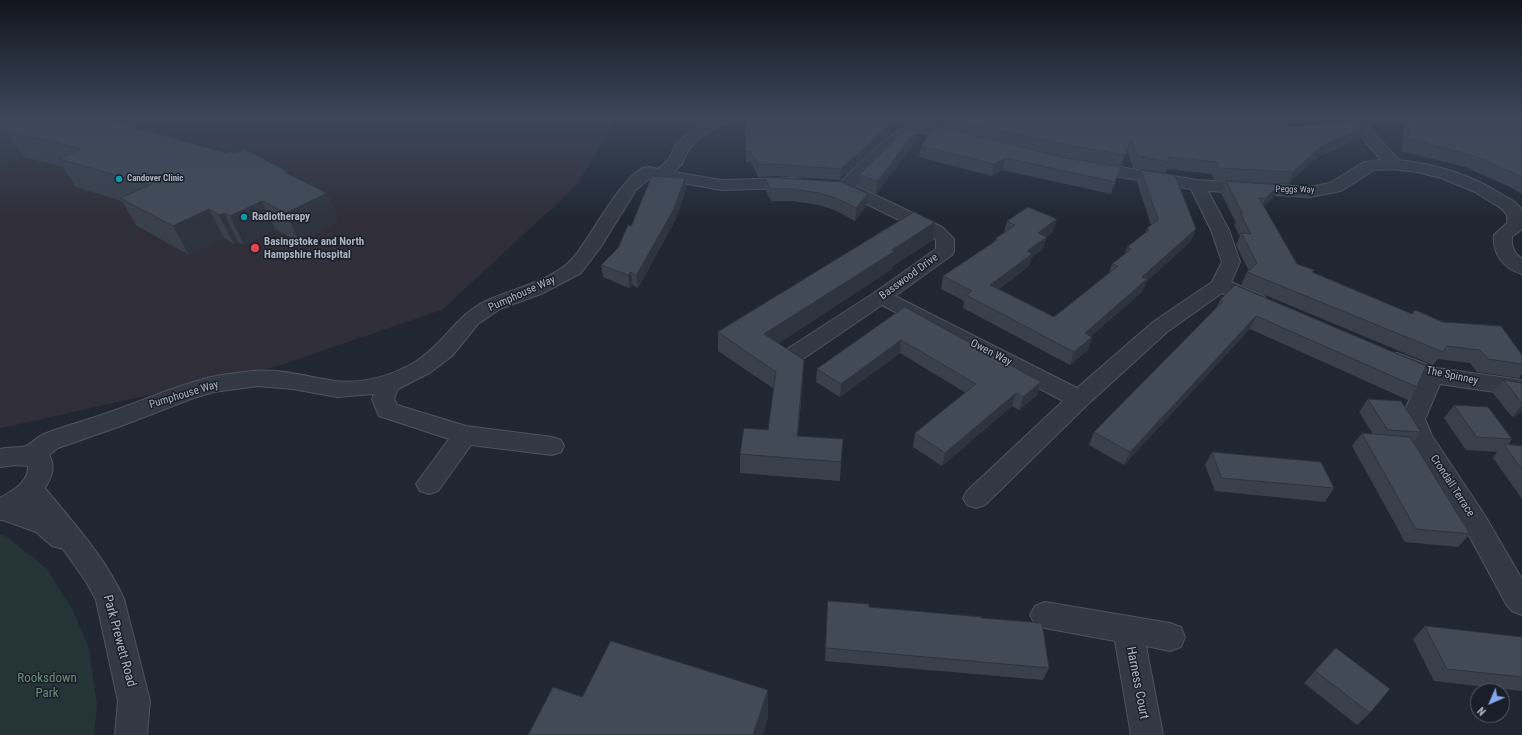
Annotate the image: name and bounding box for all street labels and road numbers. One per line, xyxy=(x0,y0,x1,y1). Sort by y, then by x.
street label: Peggs Way xyxy=(1275,184,1315,196)
street label: Basswood Drive xyxy=(877,251,941,303)
street label: Pumphouse Way xyxy=(486,273,558,315)
street label: Owen Way xyxy=(968,337,1014,369)
street label: The Spinney xyxy=(1425,364,1479,388)
street label: Pumphouse Way xyxy=(148,378,220,412)
street label: Crondall Terrace xyxy=(1427,453,1477,519)
street label: Park Prewett Road xyxy=(99,593,139,689)
street label: Harness Court xyxy=(1122,645,1152,721)

